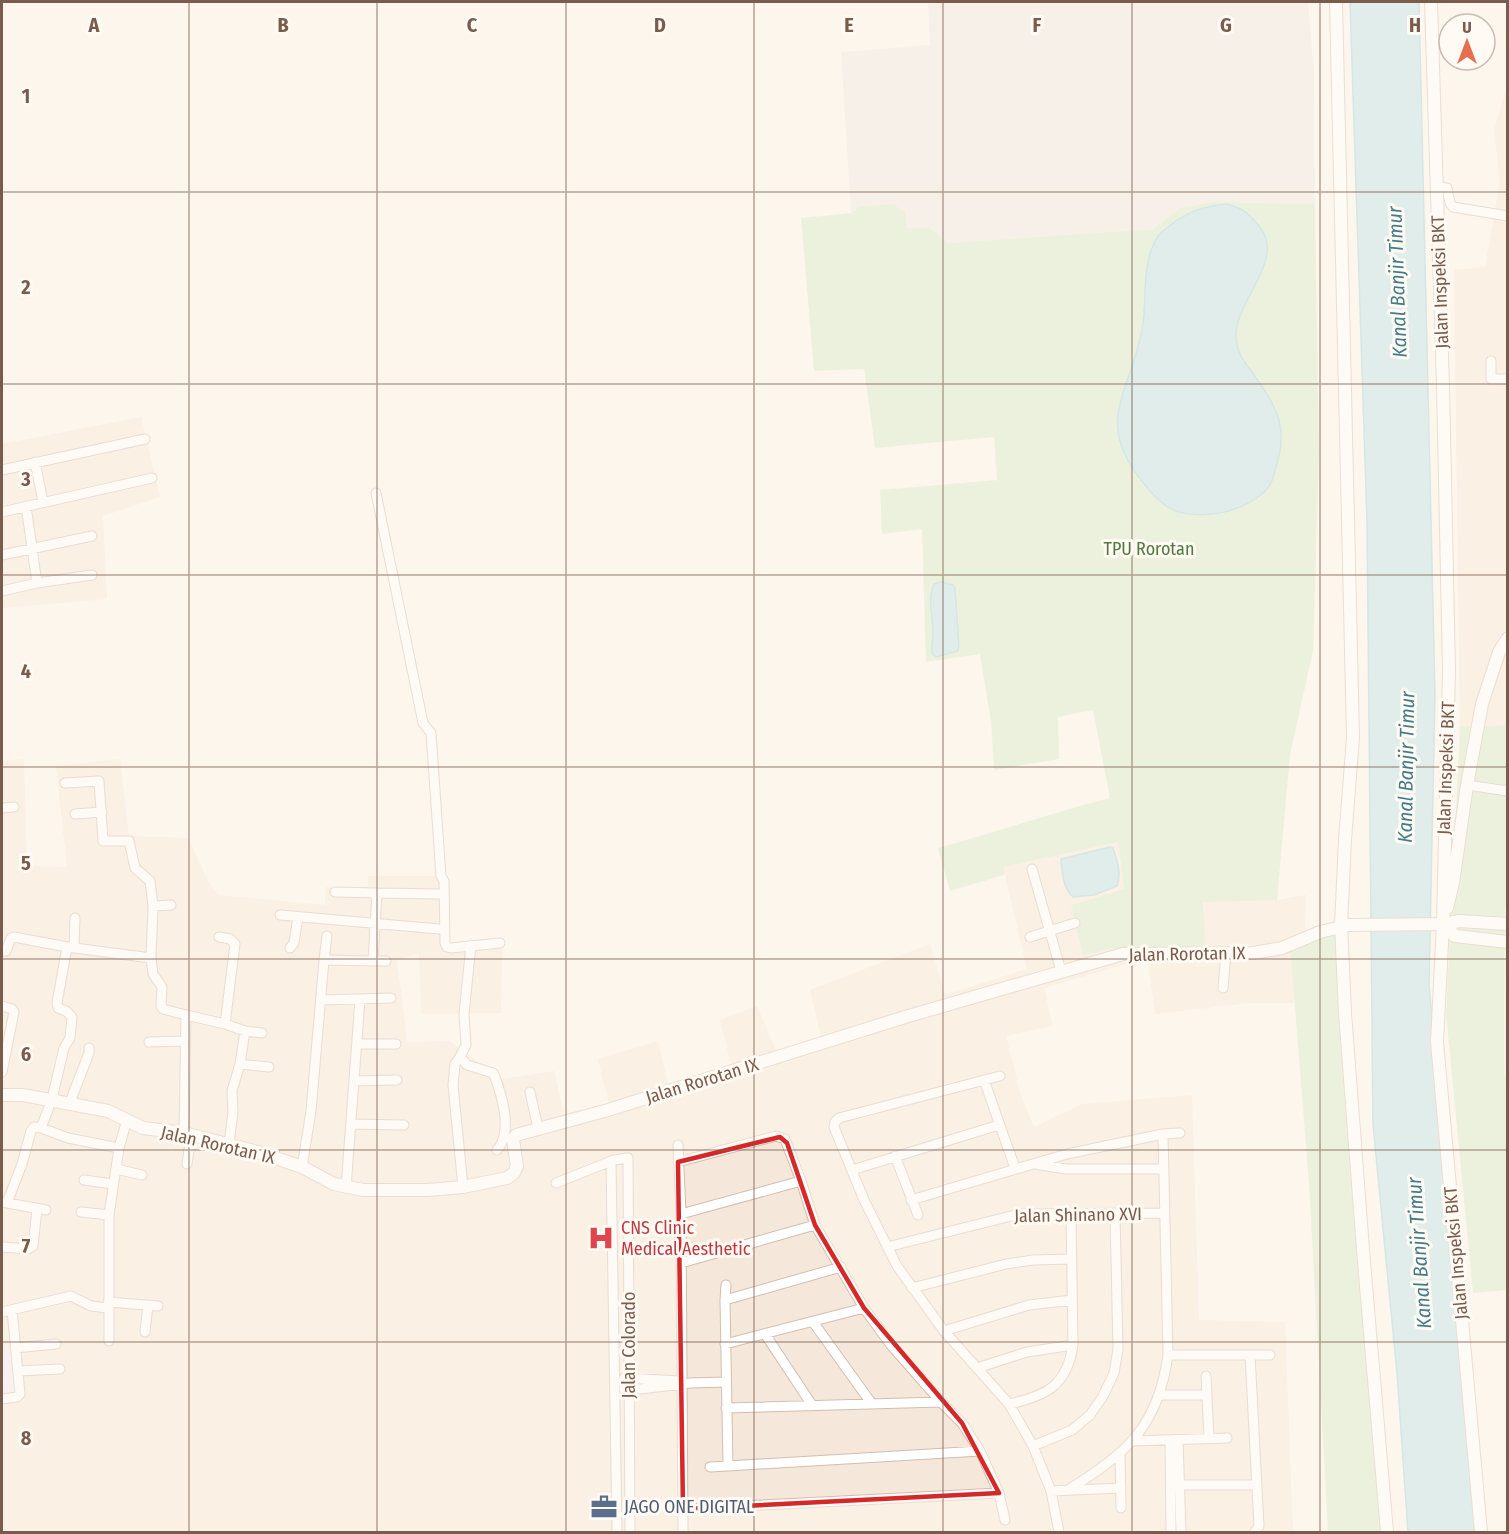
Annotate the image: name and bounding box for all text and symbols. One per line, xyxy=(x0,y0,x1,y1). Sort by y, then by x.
north arrow xyxy=(1437,12,1497,72)
text: A xyxy=(88,13,101,37)
text: B xyxy=(277,13,289,37)
text: C xyxy=(467,13,478,37)
text: D xyxy=(654,13,666,37)
text: E xyxy=(844,13,854,37)
text: F xyxy=(1033,13,1042,37)
text: G xyxy=(1220,13,1232,37)
text: H xyxy=(1409,13,1421,37)
text: U xyxy=(1462,18,1472,37)
text: 1 xyxy=(22,84,30,108)
water label: Kanal Banjir Timur xyxy=(1382,205,1412,358)
street label: Jalan Inspeksi BKT xyxy=(1427,214,1453,349)
text: 2 xyxy=(20,275,31,299)
text: 3 xyxy=(20,467,31,491)
park label: TPU Rorotan xyxy=(1104,538,1194,560)
text: 4 xyxy=(21,659,31,683)
water label: Kanal Banjir Timur xyxy=(1393,690,1419,843)
street label: Jalan Inspeksi BKT xyxy=(1433,700,1459,835)
text: 5 xyxy=(21,851,31,875)
street label: Jalan Rorotan IX xyxy=(1128,942,1246,966)
text: 6 xyxy=(21,1042,31,1066)
street label: Jalan Rorotan IX xyxy=(643,1053,761,1109)
street label: Jalan Rorotan IX xyxy=(159,1121,278,1169)
water label: Kanal Banjir Timur xyxy=(1402,1175,1436,1329)
street label: Jalan Inspeksi BKT xyxy=(1439,1185,1473,1320)
street label: Jalan Shinano XVI xyxy=(1014,1203,1142,1227)
place label: CNS Clinic Medical Aesthetic xyxy=(621,1217,751,1260)
hospital icon: CNS Clinic Medical Aesthetic xyxy=(586,1223,616,1253)
text: 7 xyxy=(22,1234,31,1258)
street label: Jalan Colorado xyxy=(618,1292,640,1398)
text: 8 xyxy=(21,1426,32,1450)
office icon: JAGO ONE DIGITAL xyxy=(589,1492,619,1522)
place label: JAGO ONE DIGITAL xyxy=(624,1496,754,1518)

